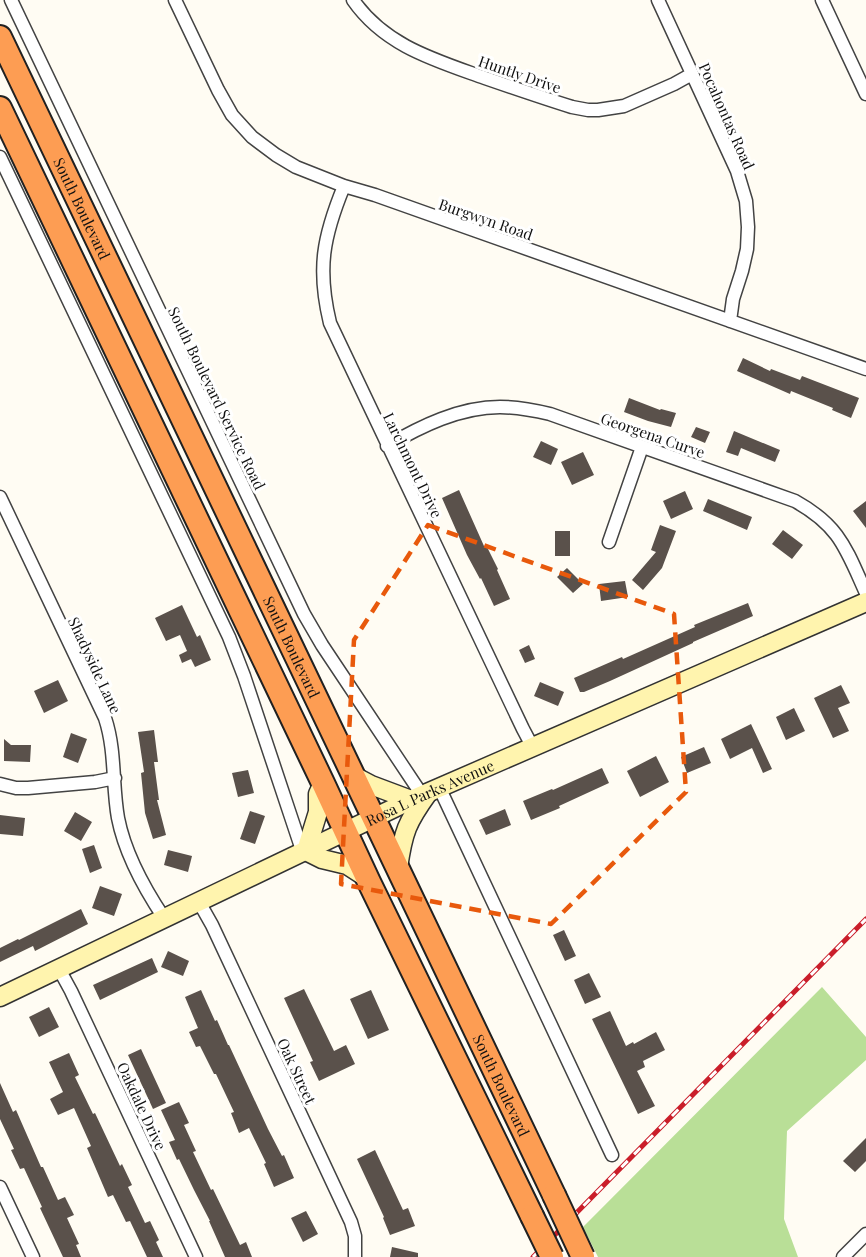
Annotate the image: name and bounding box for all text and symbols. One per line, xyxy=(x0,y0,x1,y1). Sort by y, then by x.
street label: Huntly Drive xyxy=(476,51,564,97)
street label: Pocahontas Road xyxy=(694,59,760,173)
street label: South Boulevard xyxy=(49,154,115,263)
street label: Burgwyn Road xyxy=(436,194,536,245)
street label: South Boulevard Service Road xyxy=(164,303,270,493)
street label: Georgena Curve xyxy=(598,408,708,462)
street label: Larchmont Drive xyxy=(379,409,447,521)
street label: South Boulevard xyxy=(259,593,325,701)
street label: Shadyside Lane xyxy=(64,613,126,717)
street label: Rosa L Parks Avenue xyxy=(362,755,497,830)
street label: South Boulevard xyxy=(469,1031,535,1140)
street label: Oak Street xyxy=(273,1035,321,1108)
street label: Oakdale Drive xyxy=(113,1059,171,1153)

